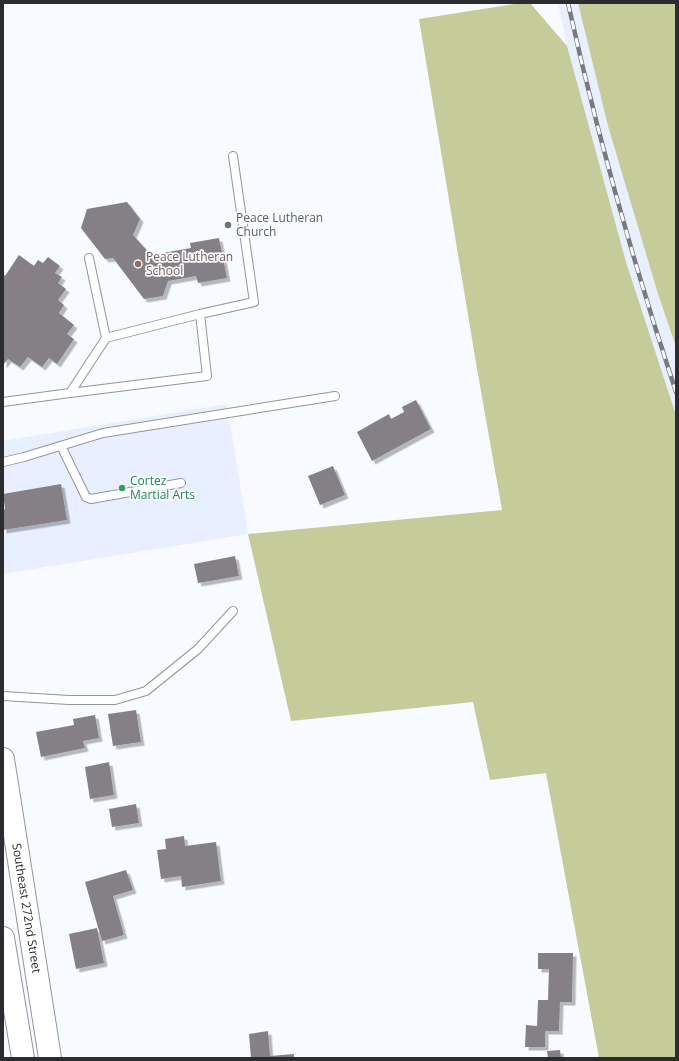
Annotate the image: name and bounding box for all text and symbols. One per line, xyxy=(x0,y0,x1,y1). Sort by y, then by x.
place label: Peace Lutheran Church xyxy=(236,209,323,240)
marker: Peace Lutheran Church xyxy=(223,220,233,230)
place label: Peace Lutheran School xyxy=(146,248,233,279)
marker: Peace Lutheran School xyxy=(133,259,143,269)
place label: Cortez Martial Arts xyxy=(130,472,195,503)
marker: Cortez Martial Arts xyxy=(117,483,127,493)
street label: Southeast 272nd Street xyxy=(8,842,46,974)

